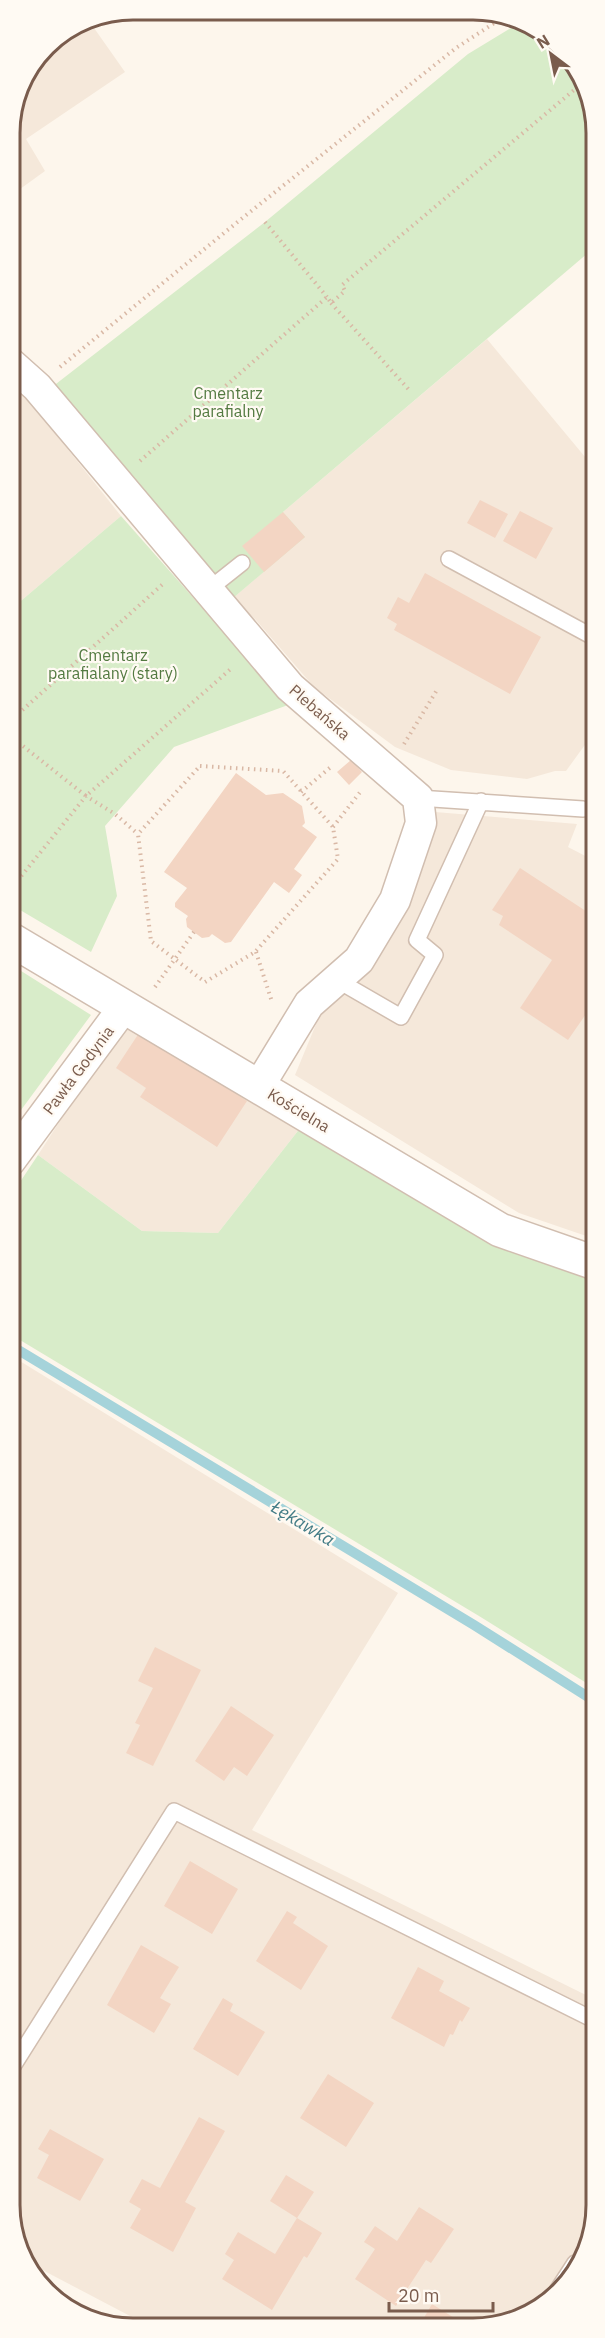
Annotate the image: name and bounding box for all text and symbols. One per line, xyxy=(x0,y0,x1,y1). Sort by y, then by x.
north arrow xyxy=(521,24,581,84)
text: N xyxy=(533,30,553,53)
park label: Cmentarz parafialny xyxy=(192,383,264,421)
park label: Cmentarz parafialany (stary) xyxy=(48,645,178,683)
street label: Plebańska xyxy=(285,680,355,744)
street label: Pawła Godynia xyxy=(38,1021,118,1118)
street label: Kościelna xyxy=(264,1084,334,1137)
water label: Łękawka xyxy=(266,1495,339,1551)
scale bar xyxy=(389,2275,492,2313)
text: 20 m xyxy=(398,2284,440,2307)

